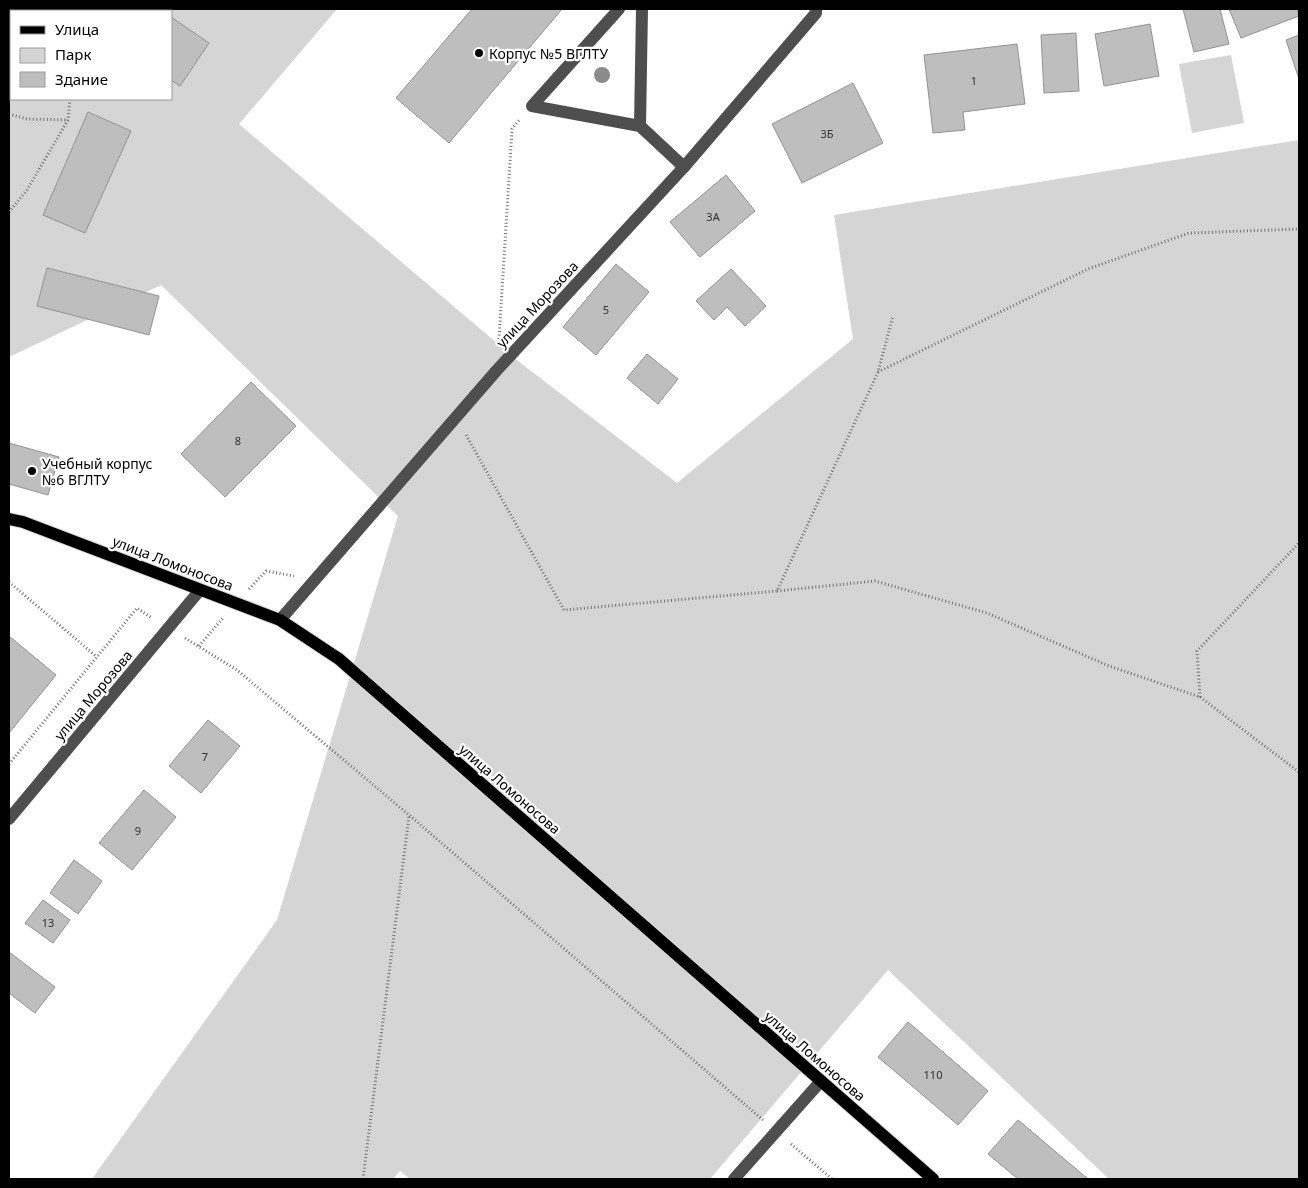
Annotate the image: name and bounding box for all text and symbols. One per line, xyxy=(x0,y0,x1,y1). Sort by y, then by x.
legend xyxy=(10,10,172,100)
text: Улица xyxy=(55,19,99,39)
text: Парк xyxy=(55,44,91,64)
place label: Корпус №5 ВГЛТУ xyxy=(489,44,608,63)
marker: Корпус №5 ВГЛТУ xyxy=(473,47,485,59)
text: Здание xyxy=(55,69,108,89)
house number: 1 xyxy=(971,73,977,88)
house number: 3Б xyxy=(820,126,834,141)
house number: 3А xyxy=(706,209,721,224)
street label: улица Морозова xyxy=(492,257,582,351)
house number: 5 xyxy=(603,302,609,317)
house number: 8 xyxy=(235,433,241,448)
place label: Учебный корпус №6 ВГЛТУ xyxy=(42,454,152,489)
marker: Учебный корпус №6 ВГЛТУ xyxy=(26,465,38,477)
street label: улица Ломоносова xyxy=(110,531,236,595)
street label: улица Морозова xyxy=(50,646,136,744)
street label: улица Ломоносова xyxy=(455,740,565,838)
house number: 7 xyxy=(202,749,208,764)
house number: 9 xyxy=(135,823,141,838)
house number: 13 xyxy=(42,915,54,930)
street label: улица Ломоносова xyxy=(760,1007,870,1105)
house number: 110 xyxy=(924,1067,942,1082)

